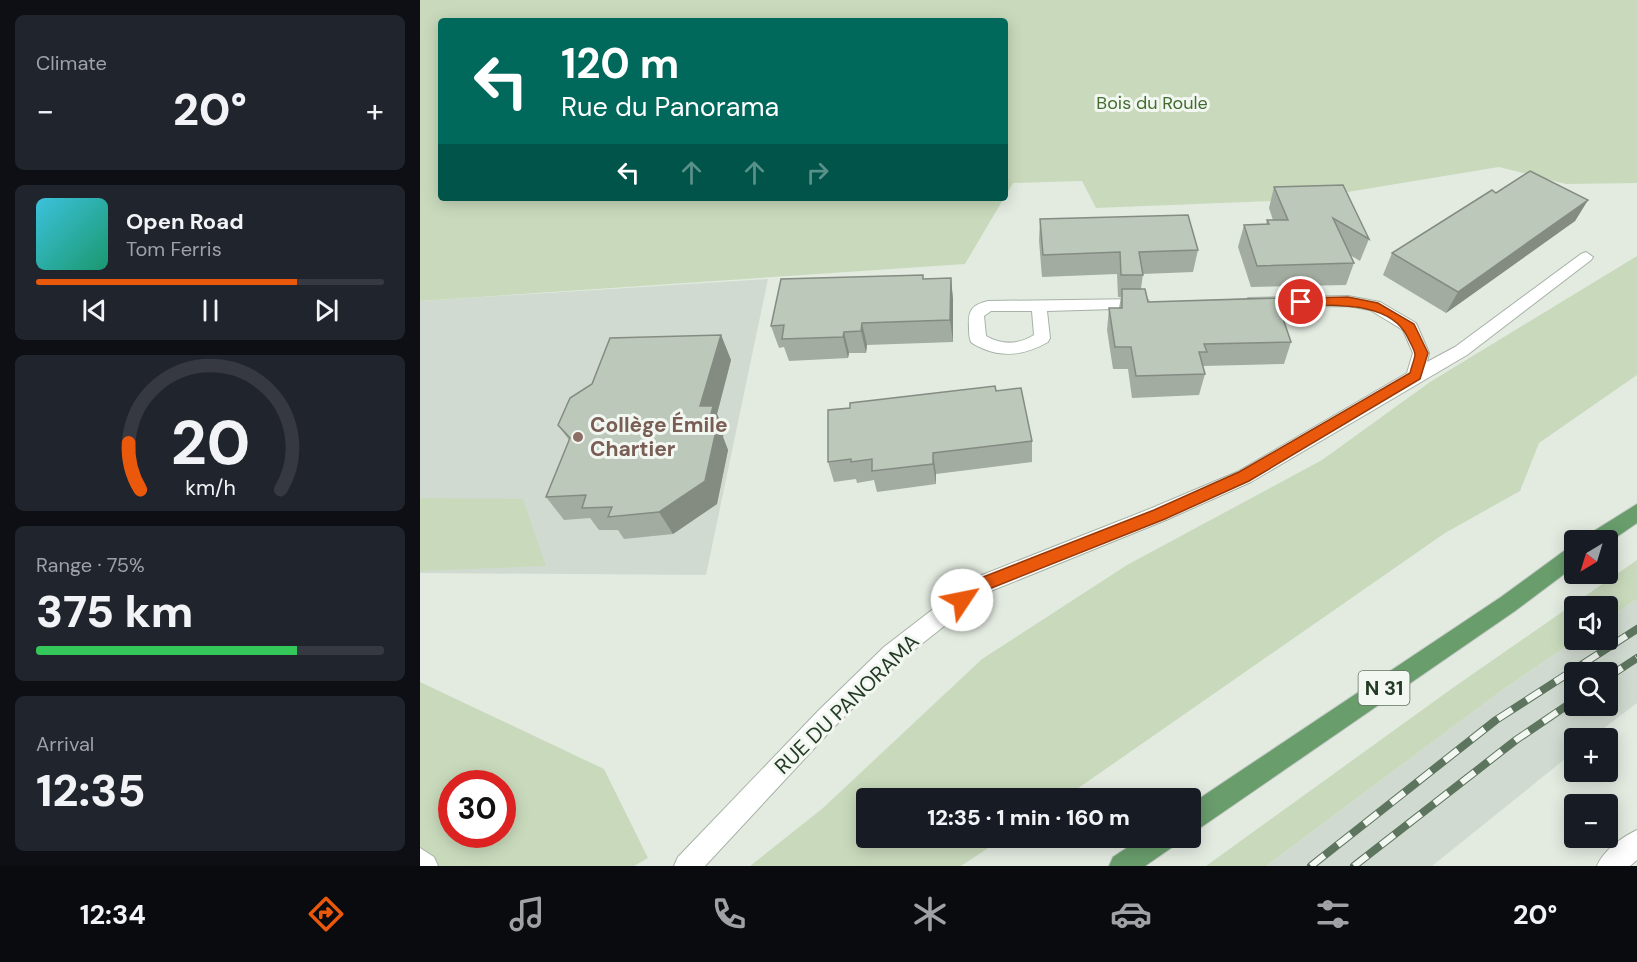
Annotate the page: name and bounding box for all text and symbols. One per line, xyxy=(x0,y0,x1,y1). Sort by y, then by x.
text: 120 m xyxy=(561,36,679,91)
icon: left xyxy=(462,42,540,120)
text: Climate xyxy=(36,50,107,76)
text: 20° xyxy=(173,80,247,139)
text: − xyxy=(36,89,54,132)
text: + xyxy=(366,89,384,132)
text: Rue du Panorama xyxy=(561,89,779,124)
park label: Bois du Roule xyxy=(1096,91,1208,115)
icon: left xyxy=(612,156,645,189)
icon: ahead xyxy=(675,156,708,189)
icon: ahead xyxy=(738,156,771,189)
icon: right xyxy=(801,156,834,189)
text: Open Road xyxy=(126,207,244,236)
text: Tom Ferris xyxy=(126,236,222,262)
pin xyxy=(1275,276,1326,327)
icon: arrive xyxy=(1284,285,1317,318)
icon: previous xyxy=(78,294,111,327)
icon: pause xyxy=(194,294,227,327)
icon: next xyxy=(310,294,343,327)
text: 20 xyxy=(170,402,250,483)
place label: Collège Émile Chartier xyxy=(590,411,728,463)
marker: Collège Émile Chartier xyxy=(571,430,585,444)
text: km/h xyxy=(185,474,235,502)
north arrow xyxy=(1564,530,1618,584)
map controls xyxy=(1564,530,1618,848)
text: Range · 75% xyxy=(36,552,145,578)
position arrow xyxy=(930,568,994,632)
text: 375 km xyxy=(36,582,193,641)
button: sound xyxy=(1564,596,1618,650)
street label: RUE DU PANORAMA xyxy=(769,628,925,780)
button: search xyxy=(1564,662,1618,716)
road number: N 31 xyxy=(1358,671,1410,705)
button: + xyxy=(1564,728,1618,782)
text: Arrival xyxy=(36,731,94,757)
text: 12:35 xyxy=(36,761,146,820)
speed limit sign: 30 xyxy=(438,770,516,848)
button: − xyxy=(1564,794,1618,848)
text: 12:35 · 1 min · 160 m xyxy=(927,803,1130,832)
icon: directions xyxy=(305,893,347,935)
icon: music xyxy=(506,893,548,935)
icon: phone xyxy=(708,893,750,935)
icon: climate xyxy=(909,893,951,935)
icon: car xyxy=(1110,893,1152,935)
icon: filters xyxy=(1312,893,1354,935)
text: 12:34 xyxy=(80,897,146,932)
text: 20° xyxy=(1513,897,1557,932)

